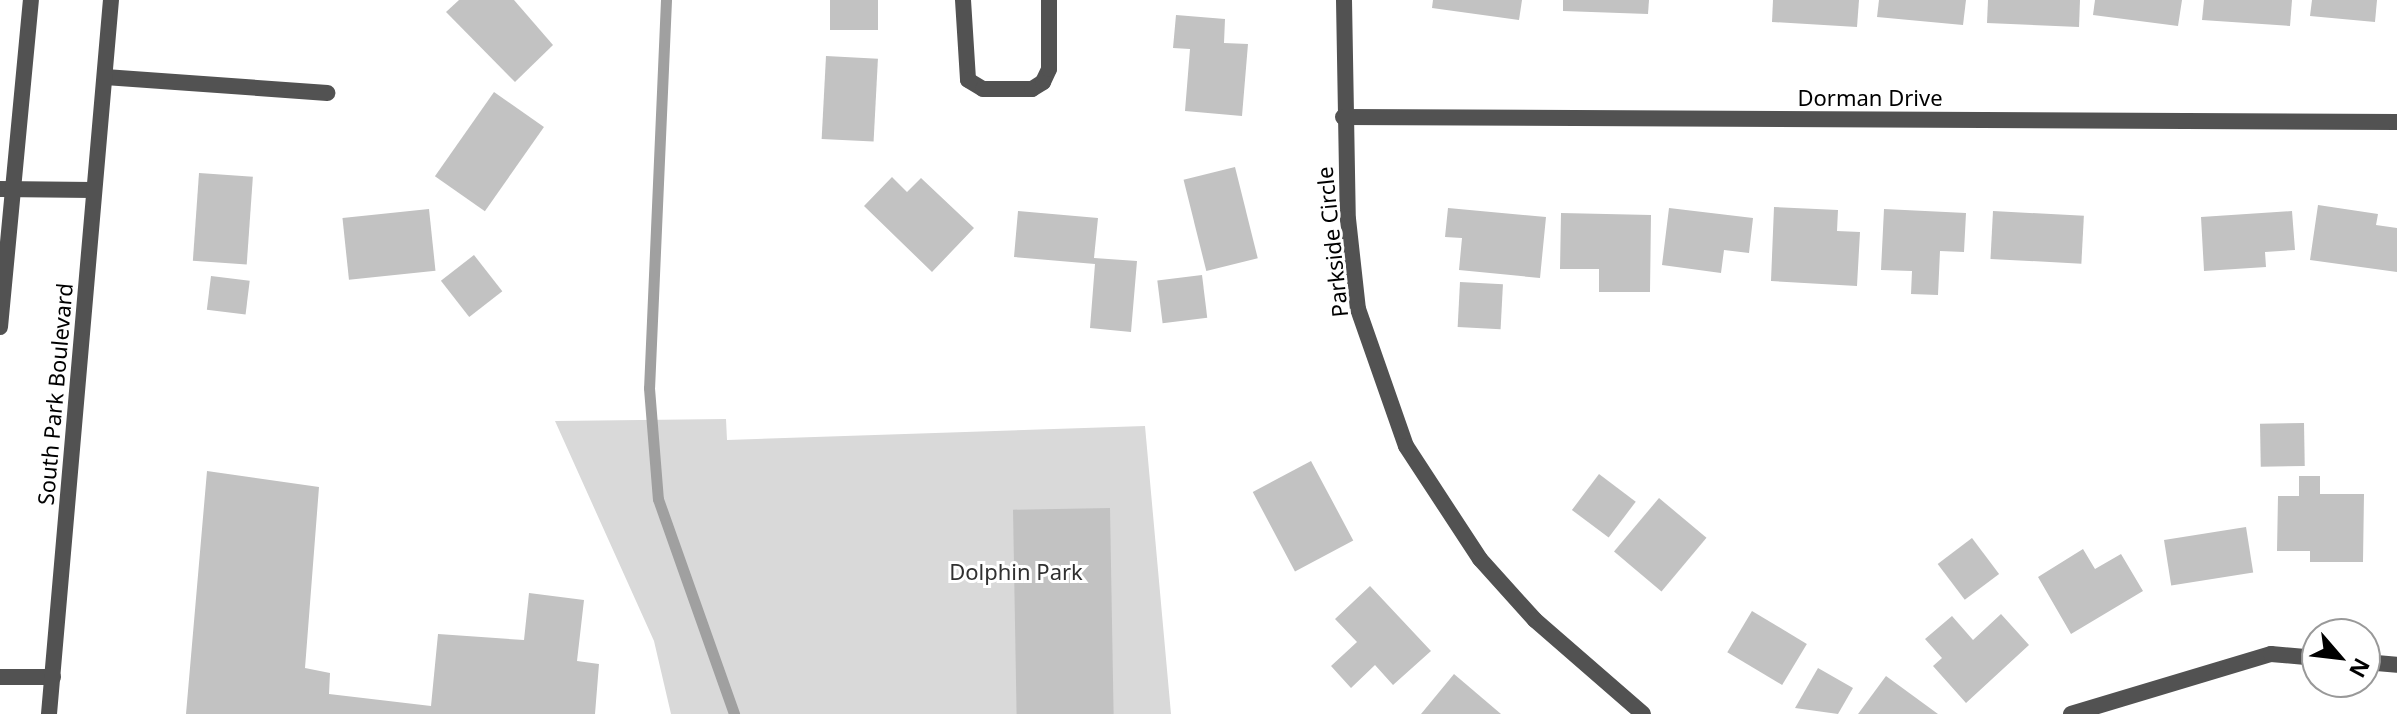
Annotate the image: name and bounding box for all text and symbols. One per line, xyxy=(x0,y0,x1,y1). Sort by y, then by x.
street label: Dorman Drive xyxy=(1797,85,1943,111)
street label: Parkside Circle xyxy=(1311,165,1353,319)
street label: South Park Boulevard xyxy=(32,282,78,506)
park label: Dolphin Park xyxy=(949,559,1083,585)
north arrow xyxy=(2301,618,2381,698)
text: N xyxy=(2343,653,2378,683)

